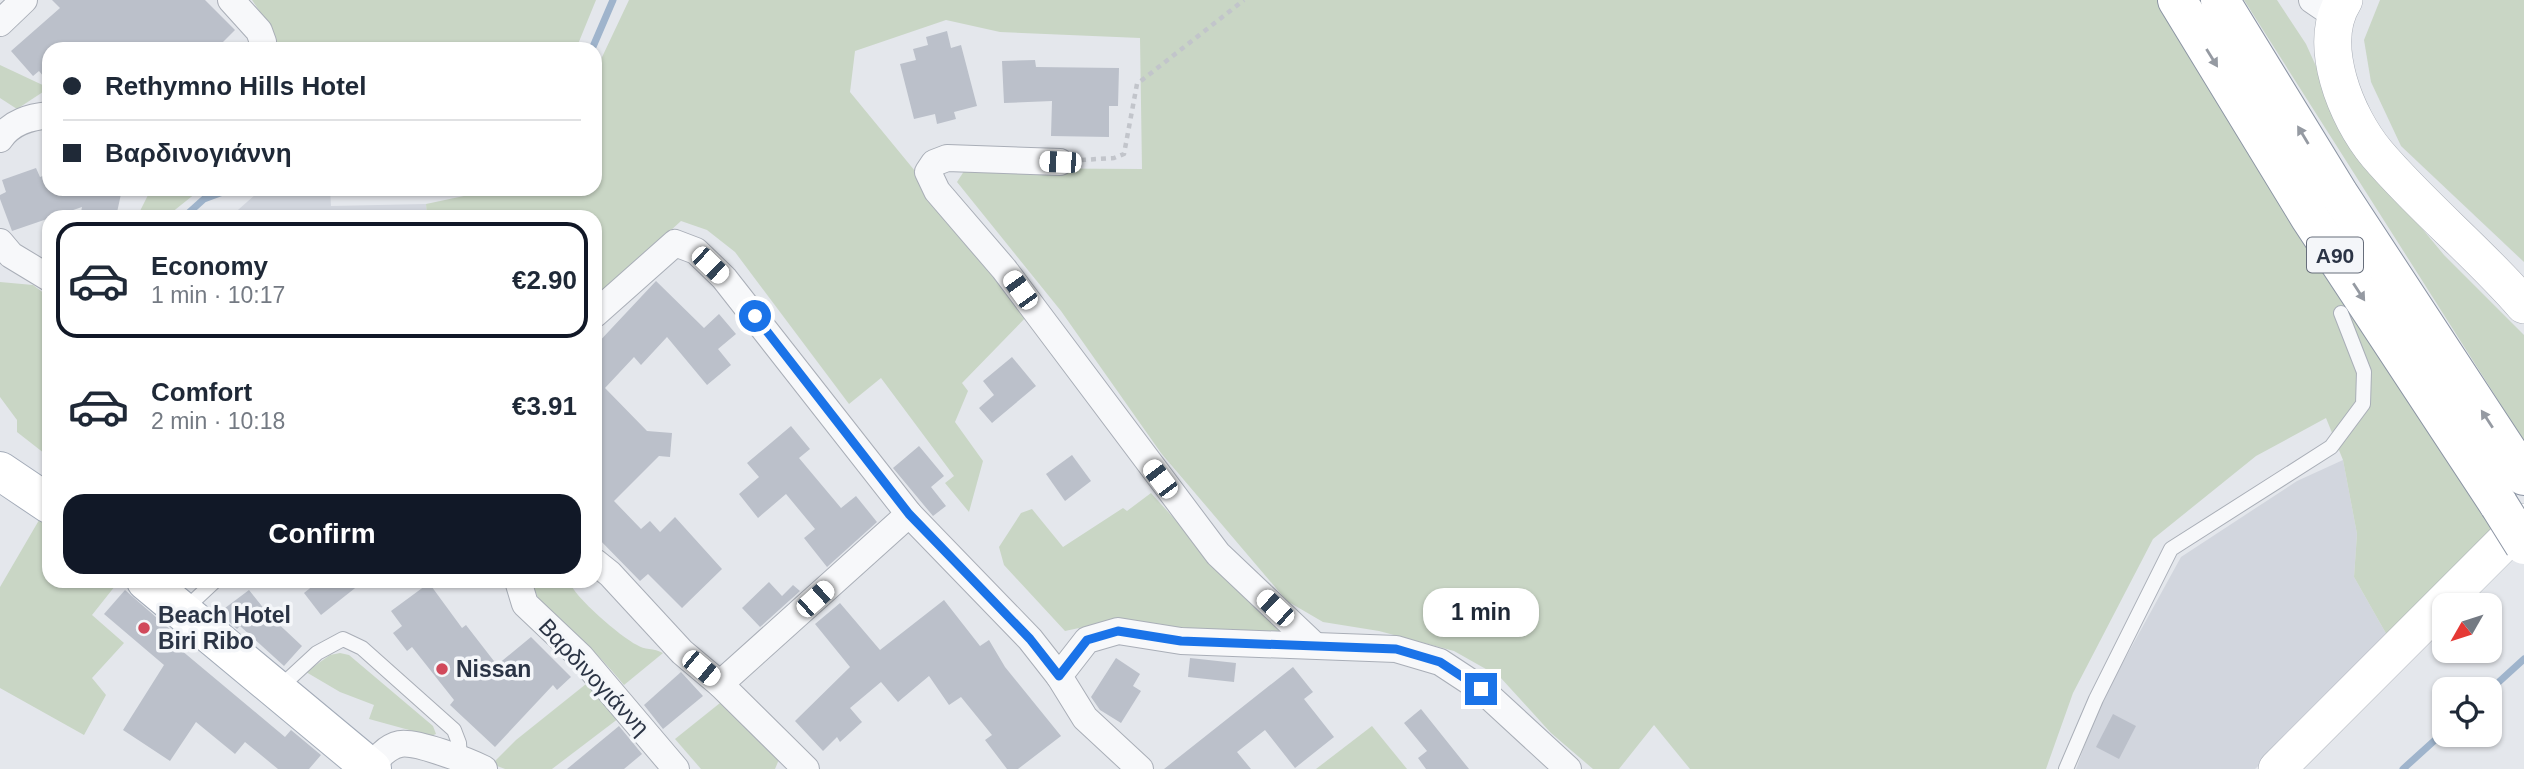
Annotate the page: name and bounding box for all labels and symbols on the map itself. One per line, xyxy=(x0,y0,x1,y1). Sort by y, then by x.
one-way arrow xyxy=(2206,49,2219,68)
one-way arrow xyxy=(2297,126,2310,145)
car xyxy=(1039,151,1082,173)
road number: Α90 xyxy=(2307,238,2363,272)
car xyxy=(688,243,733,287)
car xyxy=(1000,267,1041,313)
one-way arrow xyxy=(2353,283,2366,302)
route start xyxy=(739,300,771,332)
one-way arrow xyxy=(2480,409,2493,429)
car xyxy=(1139,456,1182,502)
car xyxy=(793,577,838,621)
car xyxy=(1253,586,1298,630)
callout: 1 min xyxy=(1423,588,1539,636)
north arrow xyxy=(2432,593,2502,663)
place label: Beach Hotel Biri Ribo xyxy=(158,602,291,654)
street label: Βαρδινογιάννη xyxy=(533,613,655,741)
marker: Beach Hotel Biri Ribo xyxy=(136,620,152,636)
car xyxy=(679,646,724,690)
place label: Nissan xyxy=(456,656,531,682)
marker: Nissan xyxy=(434,661,450,677)
route end xyxy=(1465,673,1497,705)

